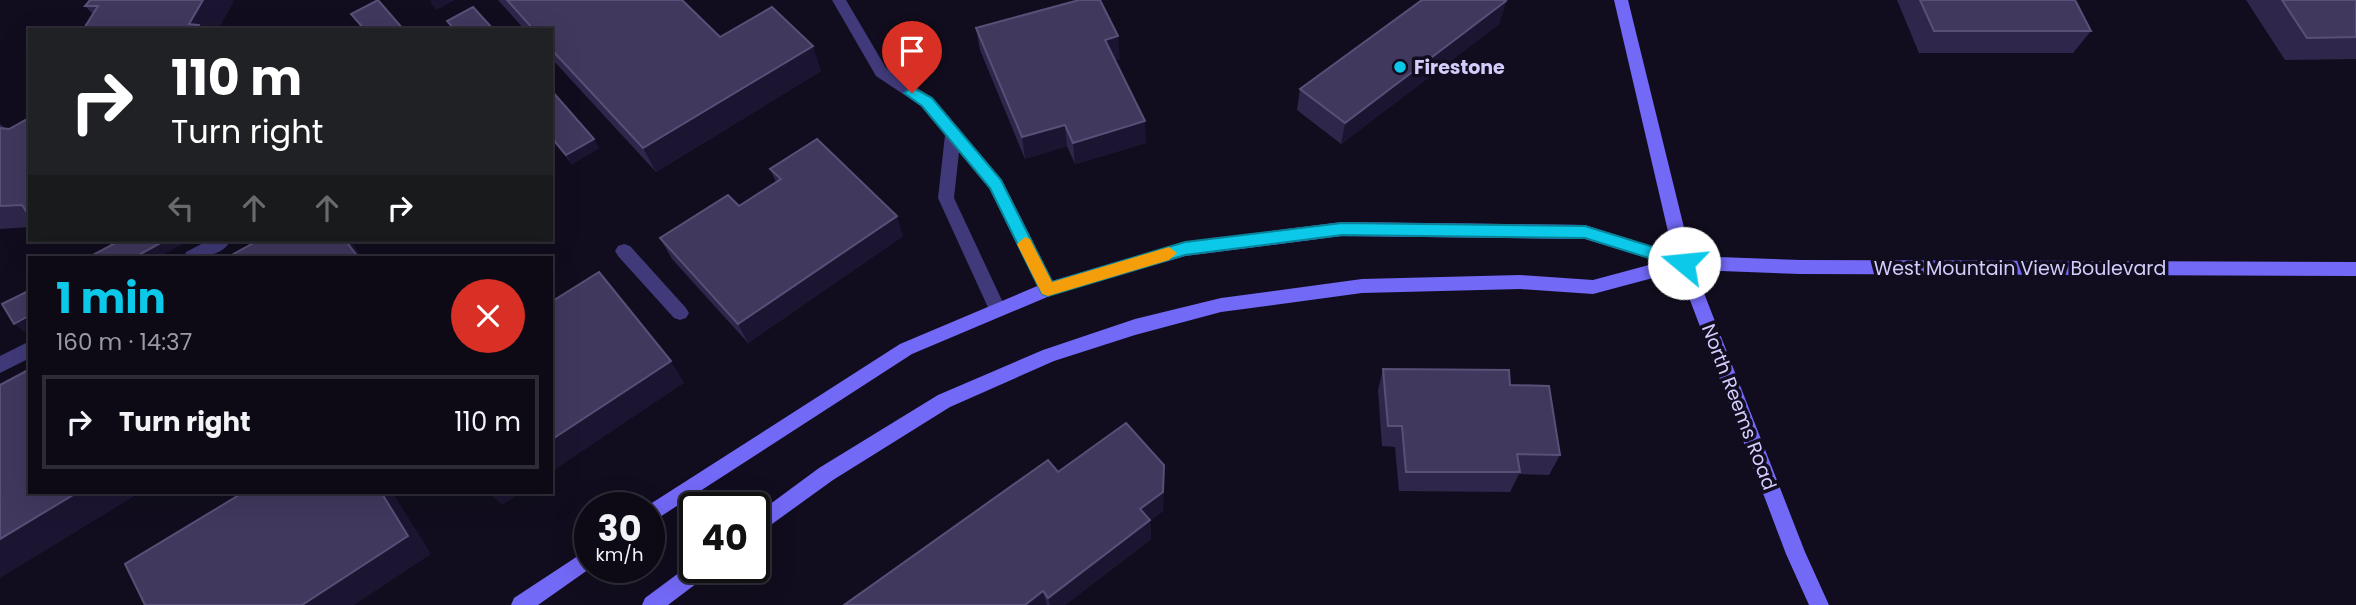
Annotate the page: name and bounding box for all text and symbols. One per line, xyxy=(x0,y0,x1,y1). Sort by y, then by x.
pin xyxy=(882,21,942,93)
icon: arrive xyxy=(893,32,931,70)
text: 110 m xyxy=(171,44,302,112)
place label: Firestone xyxy=(1414,54,1505,81)
icon: right xyxy=(56,56,147,147)
marker: Firestone xyxy=(1392,59,1408,75)
text: Turn right xyxy=(171,109,323,154)
icon: left xyxy=(162,189,200,227)
icon: ahead xyxy=(235,189,273,227)
icon: ahead xyxy=(308,189,346,227)
icon: right xyxy=(381,189,419,227)
position arrow xyxy=(1647,226,1721,300)
street label: West Mountain View Boulevard xyxy=(1874,255,2166,282)
text: 1 min xyxy=(56,269,166,328)
button: close xyxy=(451,279,525,353)
street label: North Reems Road xyxy=(1695,320,1783,494)
text: 160 m · 14:37 xyxy=(56,326,192,358)
icon: right xyxy=(60,403,98,441)
text: Turn right xyxy=(119,404,251,440)
text: 110 m xyxy=(454,404,521,440)
speed limit sign: 40 xyxy=(679,492,770,583)
text: 30 xyxy=(598,504,642,553)
text: km/h xyxy=(596,542,643,567)

